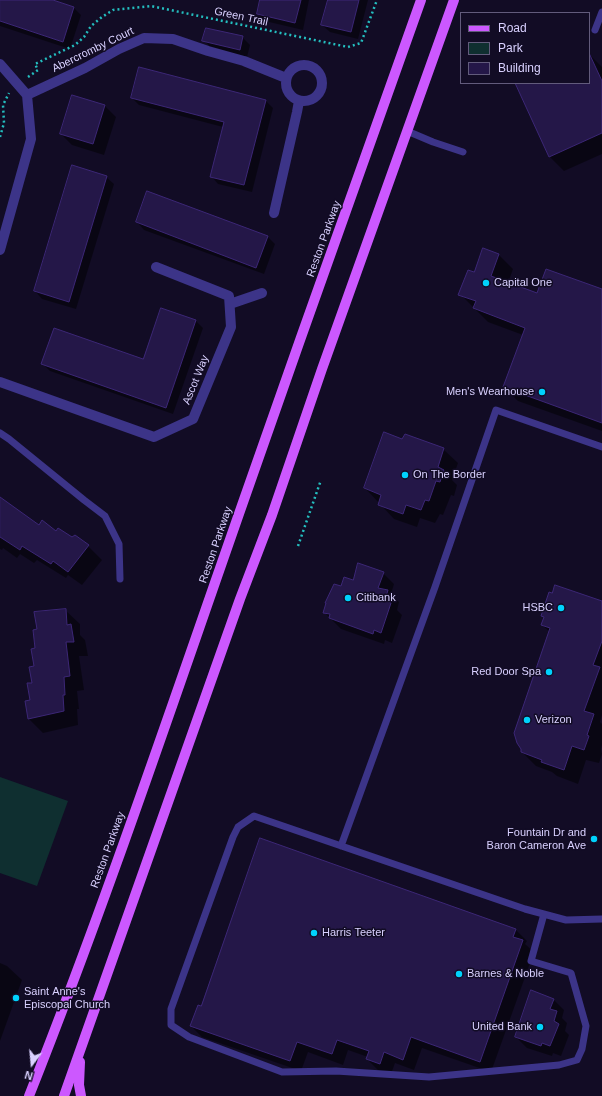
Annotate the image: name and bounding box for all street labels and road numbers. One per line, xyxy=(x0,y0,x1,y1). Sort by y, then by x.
street label: Green Trail xyxy=(213,5,269,29)
street label: Abercromby Court xyxy=(50,25,136,75)
street label: Reston Parkway xyxy=(304,199,344,279)
street label: Ascot Way xyxy=(180,353,212,407)
street label: Reston Parkway xyxy=(197,505,235,585)
street label: Reston Parkway xyxy=(88,810,128,890)

